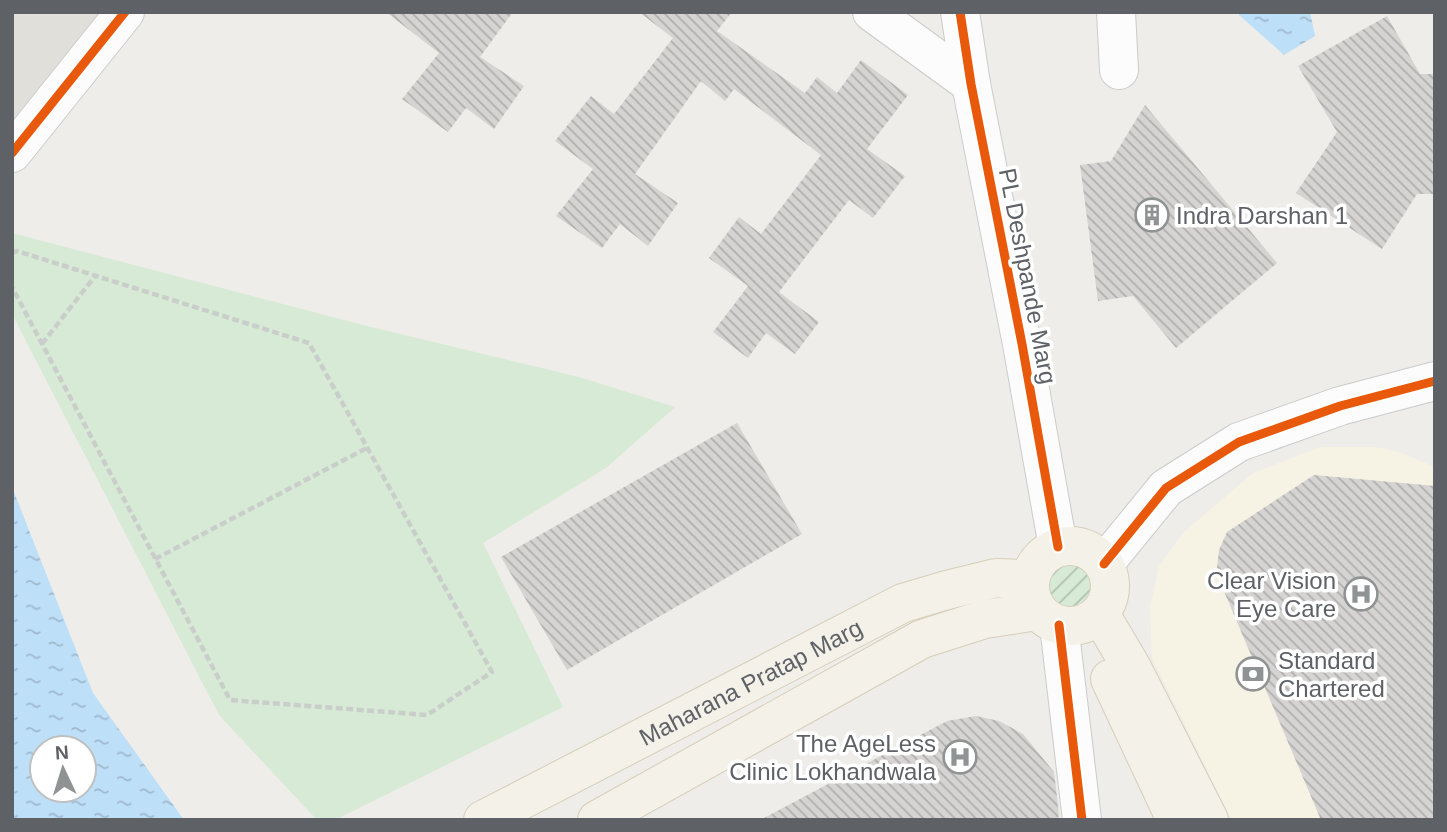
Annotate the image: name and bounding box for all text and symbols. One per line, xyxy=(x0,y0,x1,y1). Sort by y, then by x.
street label: PL Deshpande Marg xyxy=(994,166,1062,386)
building icon: Indra Darshan 1 xyxy=(1133,196,1171,234)
place label: Indra Darshan 1 xyxy=(1176,202,1348,229)
place label: Clear Vision Eye Care xyxy=(1207,567,1336,622)
hospital icon: Clear Vision Eye Care xyxy=(1342,575,1380,613)
street label: Maharana Pratap Marg xyxy=(635,613,866,751)
place label: Standard Chartered xyxy=(1278,647,1385,702)
bank icon: Standard Chartered xyxy=(1234,655,1272,693)
place label: The AgeLess Clinic Lokhandwala xyxy=(729,730,937,785)
north arrow xyxy=(28,734,98,804)
hospital icon: The AgeLess Clinic Lokhandwala xyxy=(941,738,979,776)
text: N xyxy=(54,742,69,763)

